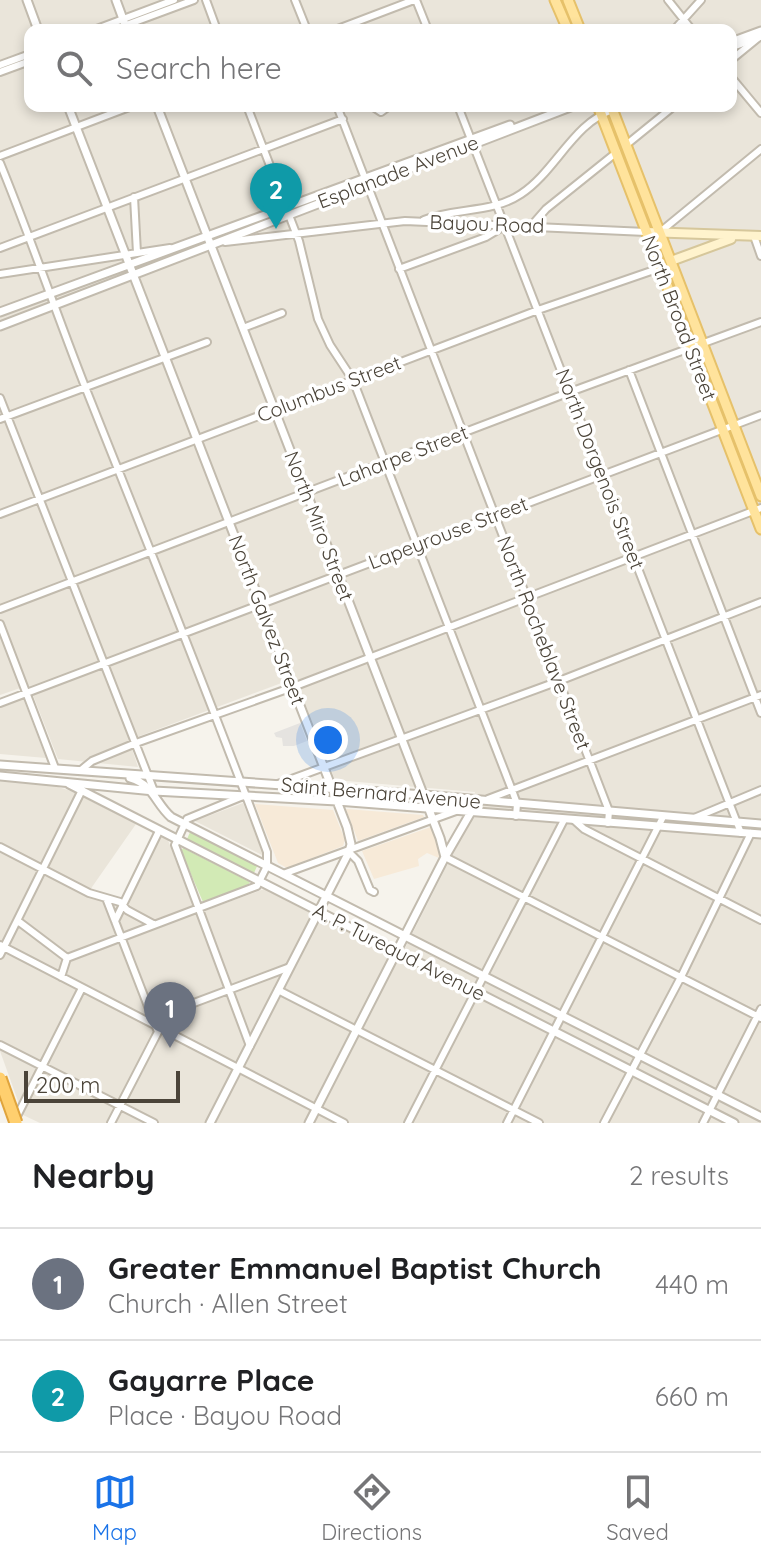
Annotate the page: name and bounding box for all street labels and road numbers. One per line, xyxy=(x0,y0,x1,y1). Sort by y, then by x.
street label: Esplanade Avenue xyxy=(314,129,482,214)
street label: Bayou Road xyxy=(429,209,545,238)
street label: North Broad Street xyxy=(636,232,723,404)
street label: Columbus Street xyxy=(253,350,405,427)
street label: North Dorgenois Street xyxy=(551,365,650,573)
street label: Laharpe Street xyxy=(334,419,472,492)
street label: North Miro Street xyxy=(279,447,360,604)
street label: Lapeyrouse Street xyxy=(364,491,531,574)
street label: North Galvez Street xyxy=(224,531,311,708)
street label: North Rocheblave Street xyxy=(492,532,597,753)
street label: Saint Bernard Avenue xyxy=(280,771,482,814)
street label: A. P. Tureaud Avenue xyxy=(309,897,490,1006)

